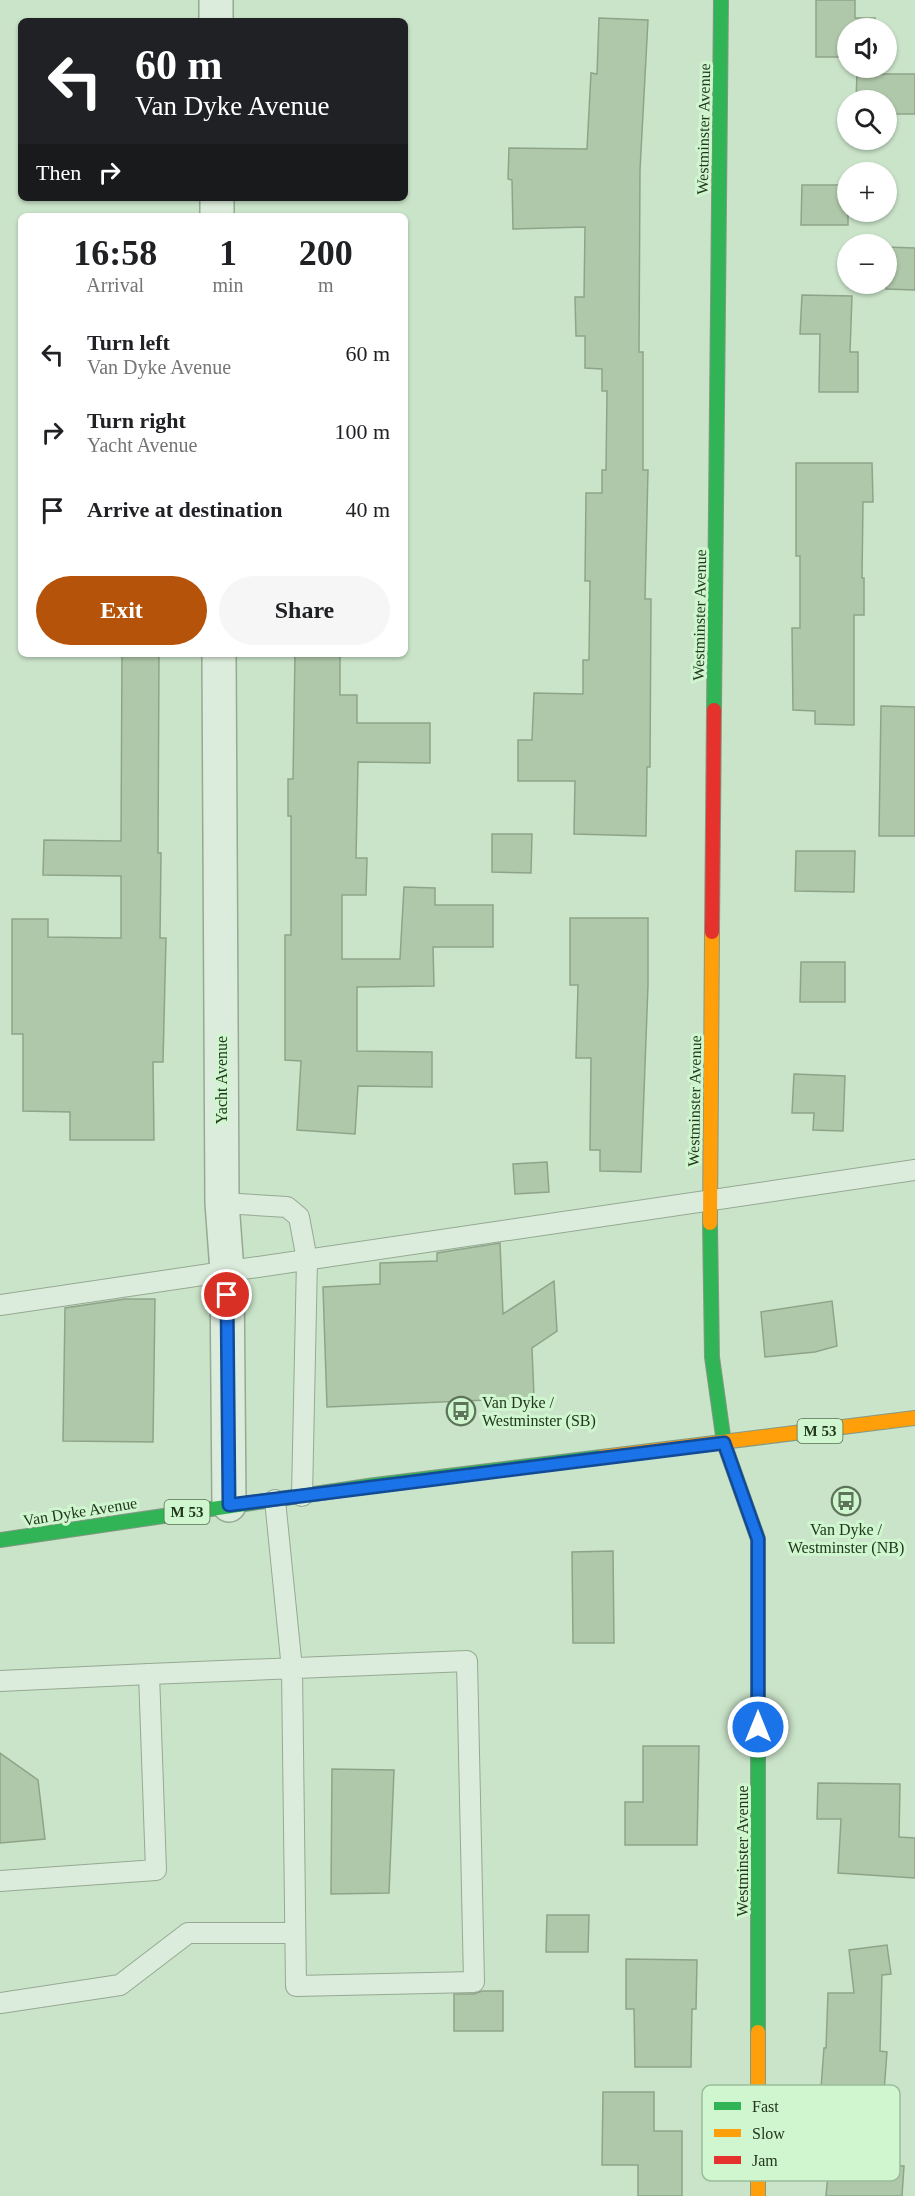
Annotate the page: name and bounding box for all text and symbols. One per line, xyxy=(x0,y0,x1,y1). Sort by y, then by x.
map controls xyxy=(837,18,897,294)
button: sound xyxy=(837,18,897,78)
icon: left xyxy=(36,42,114,120)
text: 60 m xyxy=(135,42,223,88)
street label: Westminster Avenue xyxy=(694,63,713,195)
button: search xyxy=(837,90,897,150)
text: Van Dyke Avenue xyxy=(135,91,329,121)
icon: right xyxy=(93,156,126,189)
text: Then xyxy=(36,160,81,185)
button: + xyxy=(837,162,897,222)
text: 16:58 xyxy=(73,233,157,273)
text: 1 xyxy=(219,233,237,273)
text: 200 xyxy=(299,233,353,273)
button: − xyxy=(837,234,897,294)
text: Arrival xyxy=(86,274,144,296)
text: min xyxy=(212,274,244,296)
text: m xyxy=(318,274,334,296)
text: Turn left xyxy=(87,330,170,355)
icon: left xyxy=(36,338,69,371)
text: 60 m xyxy=(345,341,390,366)
text: Van Dyke Avenue xyxy=(87,356,231,378)
text: Turn right xyxy=(87,408,186,433)
icon: right xyxy=(36,416,69,449)
text: 100 m xyxy=(334,419,390,444)
text: Yacht Avenue xyxy=(87,434,197,456)
icon: arrive xyxy=(36,494,69,527)
text: Arrive at destination xyxy=(87,497,283,522)
text: 40 m xyxy=(345,497,390,522)
street label: Westminster Avenue xyxy=(690,549,709,681)
button: Exit xyxy=(36,576,207,645)
button: Share xyxy=(219,576,390,645)
street label: Westminster Avenue xyxy=(685,1035,704,1167)
street label: Yacht Avenue xyxy=(213,1036,230,1124)
pin xyxy=(201,1269,252,1320)
icon: arrive xyxy=(210,1278,243,1311)
place label: Van Dyke / Westminster (SB) xyxy=(482,1394,596,1430)
bus stop icon: Van Dyke / Westminster (SB) xyxy=(445,1395,477,1427)
road number: M 53 xyxy=(798,1419,842,1443)
bus stop icon: Van Dyke / Westminster (NB) xyxy=(830,1485,862,1517)
street label: Van Dyke Avenue xyxy=(22,1494,138,1530)
road number: M 53 xyxy=(164,1500,210,1524)
place label: Van Dyke / Westminster (NB) xyxy=(788,1521,904,1557)
position arrow xyxy=(726,1695,790,1759)
street label: Westminster Avenue xyxy=(734,1785,751,1917)
legend xyxy=(702,2085,900,2181)
text: Fast xyxy=(752,2098,779,2115)
text: Slow xyxy=(752,2125,785,2142)
text: Jam xyxy=(752,2152,778,2169)

